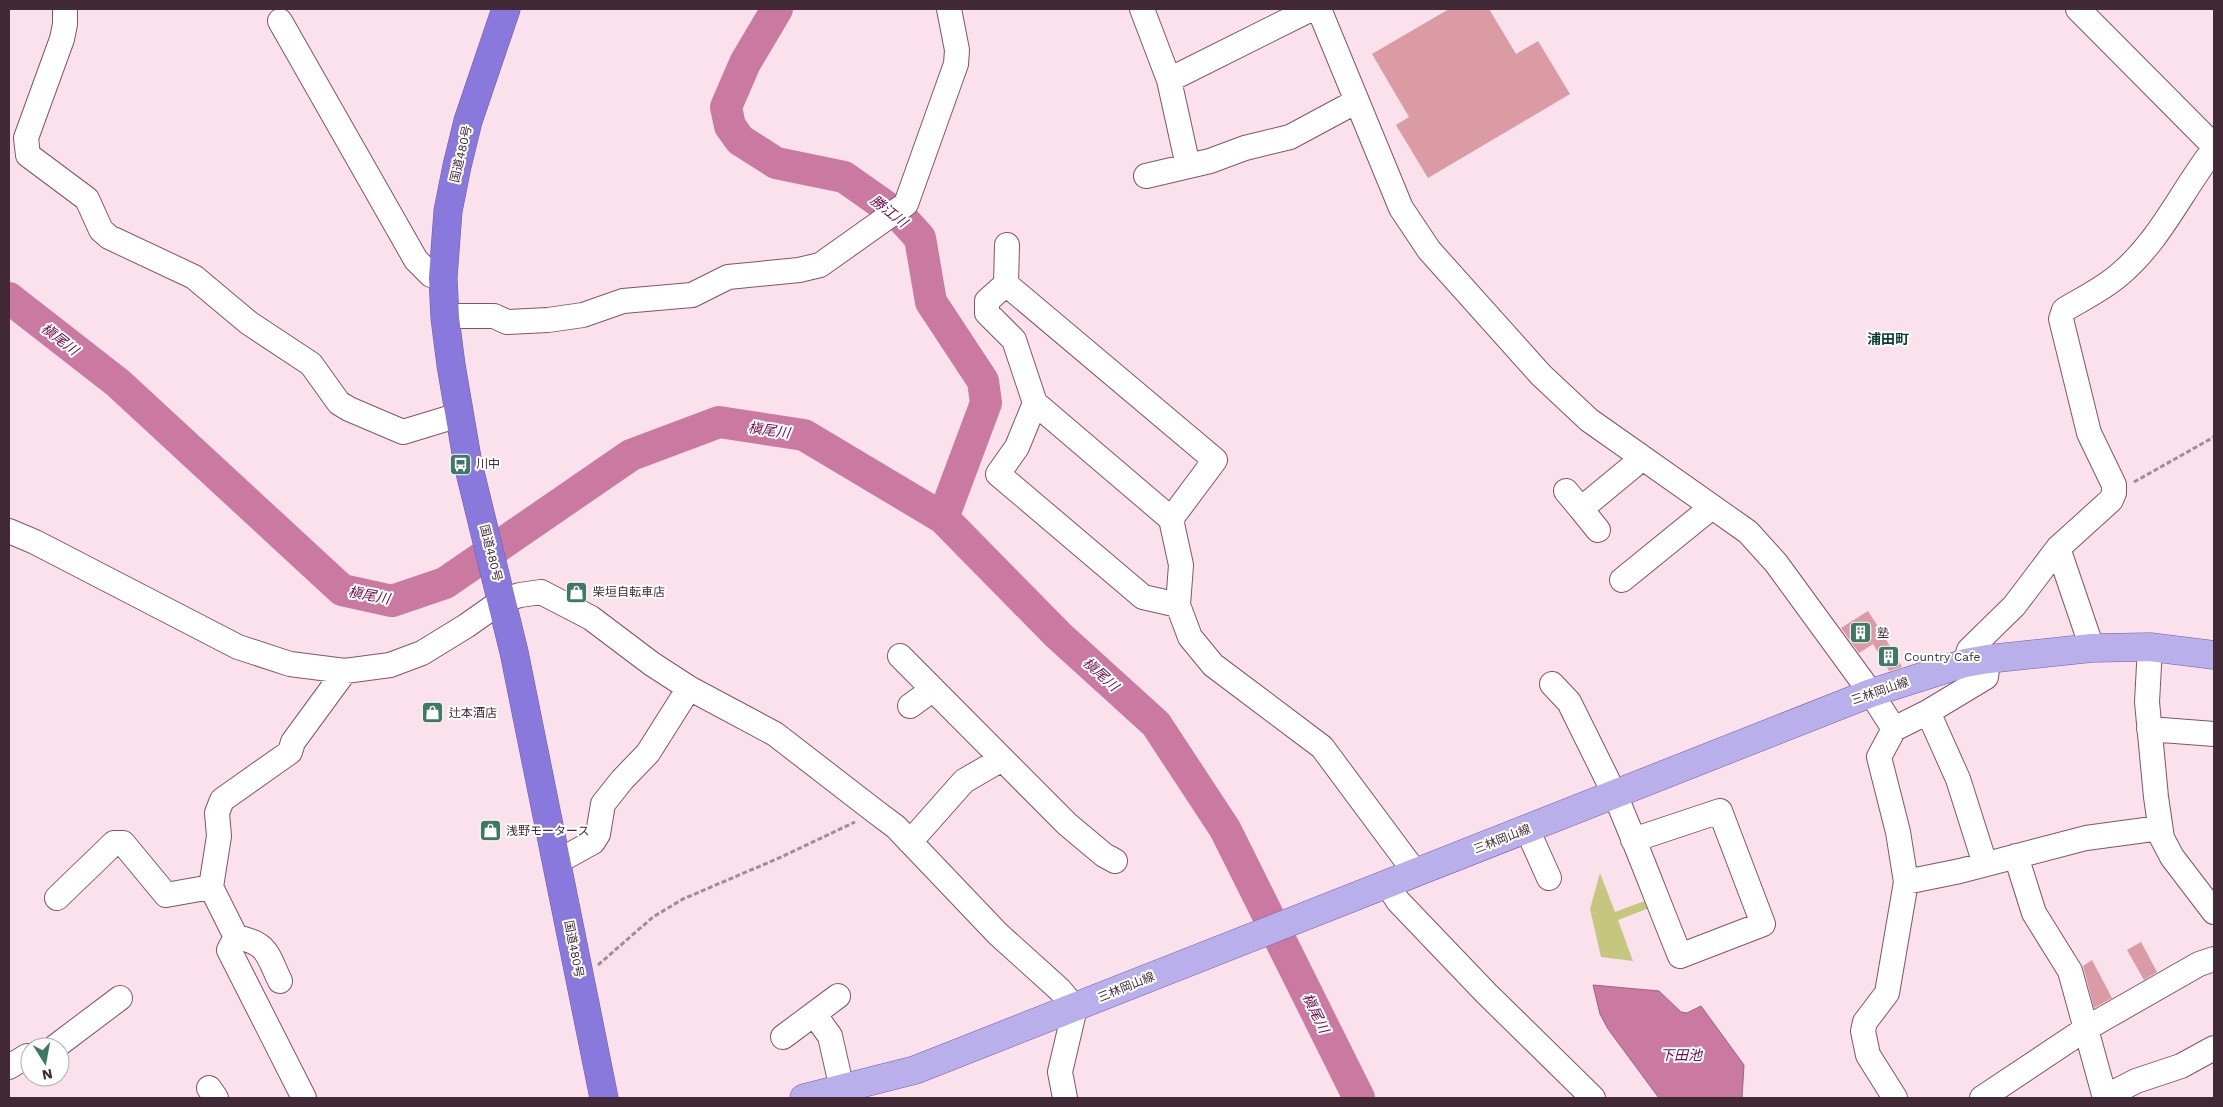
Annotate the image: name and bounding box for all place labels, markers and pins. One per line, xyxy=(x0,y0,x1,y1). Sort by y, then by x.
bus stop icon: 川中 xyxy=(448,452,472,476)
place label: 川中 xyxy=(476,457,500,471)
shop icon: 柴垣自転車店 xyxy=(565,580,589,604)
place label: 柴垣自転車店 xyxy=(593,585,665,599)
building icon: 塾 xyxy=(1849,621,1873,645)
place label: 塾 xyxy=(1877,626,1889,640)
building icon: Country Cafe xyxy=(1876,645,1900,669)
place label: Country Cafe xyxy=(1904,650,1981,664)
shop icon: 辻本酒店 xyxy=(421,701,445,725)
place label: 辻本酒店 xyxy=(449,706,497,720)
shop icon: 浅野モータース xyxy=(478,819,502,843)
place label: 浅野モータース xyxy=(506,824,589,838)

